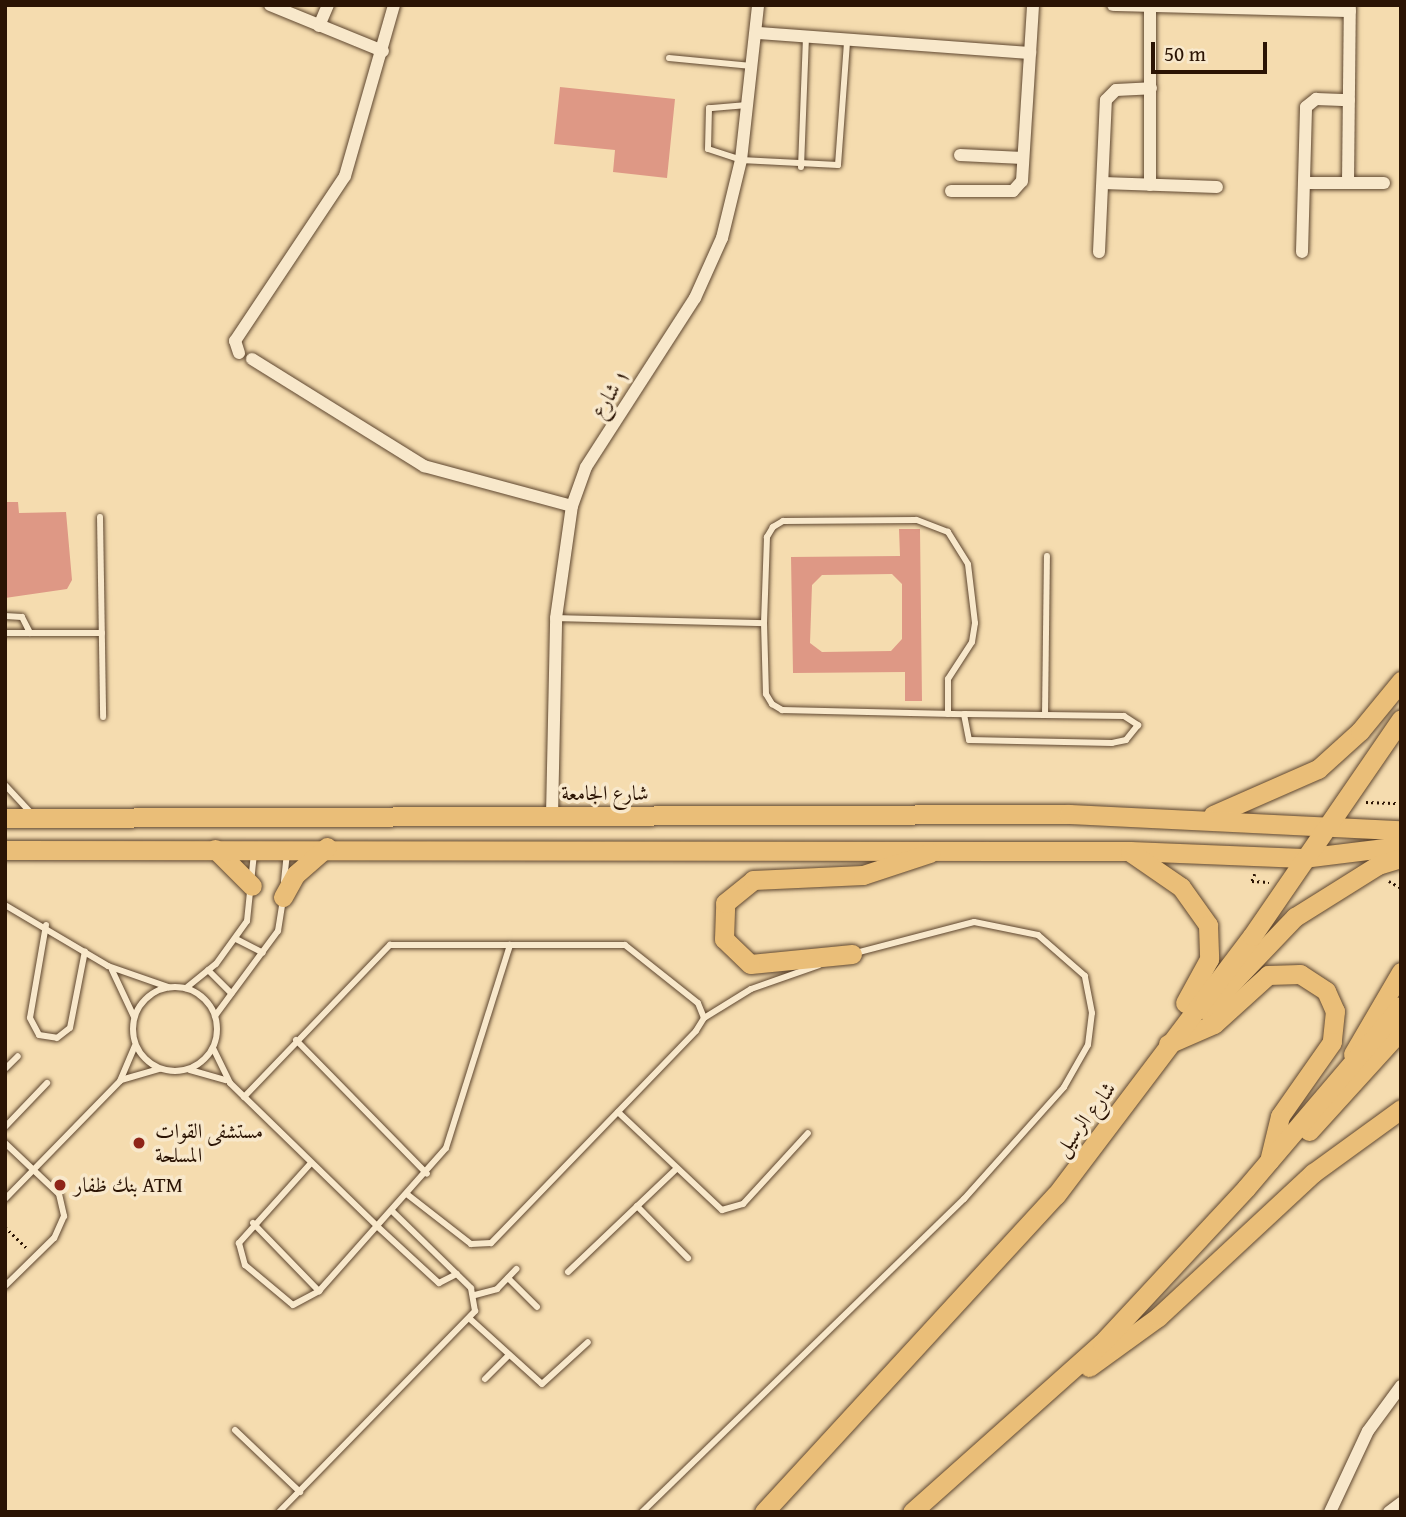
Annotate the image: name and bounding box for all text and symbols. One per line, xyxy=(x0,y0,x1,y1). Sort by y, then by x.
scale bar xyxy=(1154,28,1270,72)
text: 50 m xyxy=(1164,38,1206,69)
street label: ١ شارع xyxy=(585,364,635,422)
street label: شارع الجامعة xyxy=(561,780,649,806)
street label: شارع الرسيل xyxy=(1049,1077,1121,1161)
place label: مستشفى القوات المسلحة xyxy=(155,1118,263,1168)
marker: مستشفى القوات المسلحة xyxy=(129,1133,149,1153)
place label: بنك ظفار ATM xyxy=(74,1172,183,1198)
marker: بنك ظفار ATM xyxy=(52,1177,68,1193)

